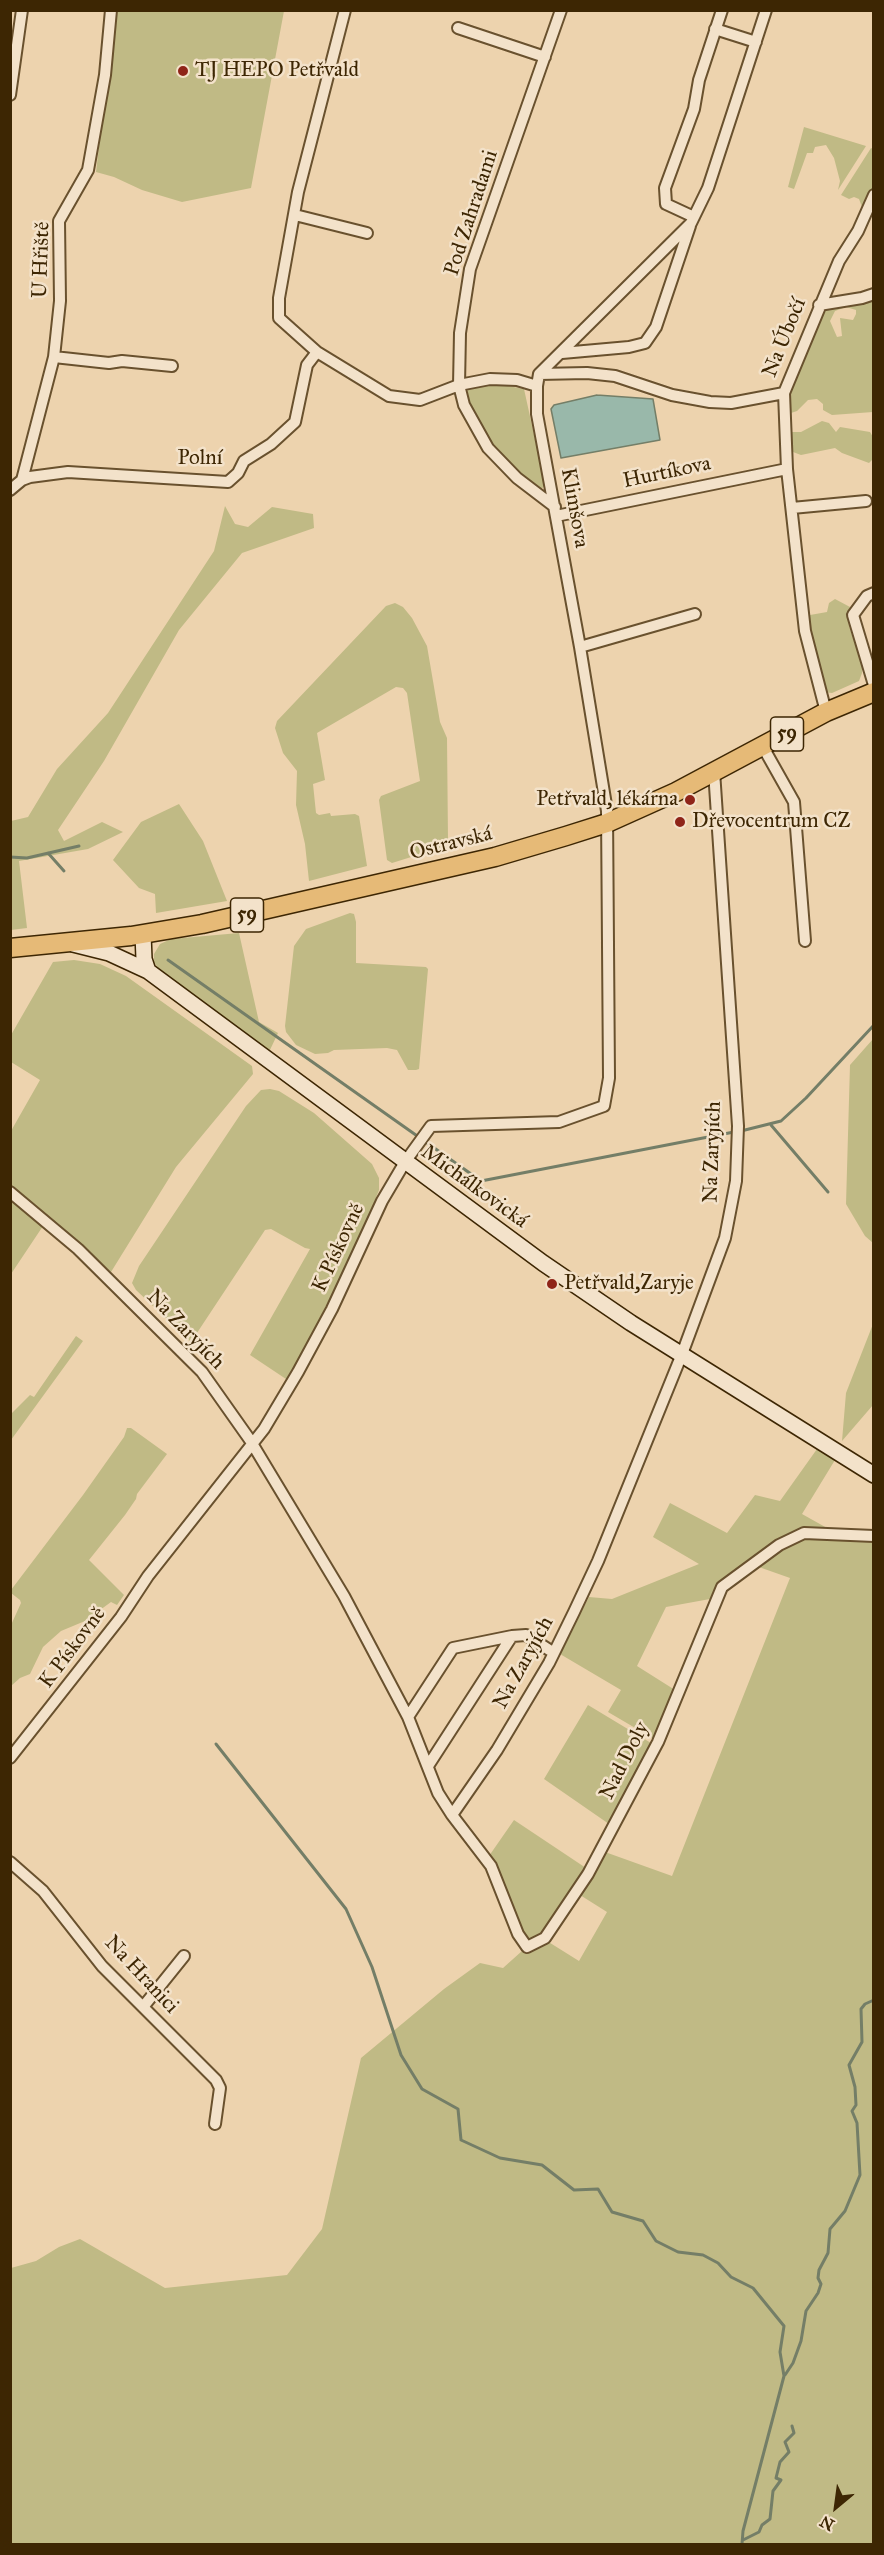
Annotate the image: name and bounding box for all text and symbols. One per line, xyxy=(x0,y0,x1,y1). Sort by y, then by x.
place label: TJ HEPO Petřvald xyxy=(195,58,359,84)
marker: TJ HEPO Petřvald xyxy=(176,64,190,78)
street label: Pod Zahradami xyxy=(440,147,504,279)
street label: U Hřiště xyxy=(28,221,56,299)
street label: Na Úbočí xyxy=(758,295,812,381)
street label: Polní xyxy=(178,446,222,472)
street label: Hurtíkova xyxy=(621,451,713,495)
street label: Klimšova xyxy=(555,466,593,550)
road number: 59 xyxy=(770,717,804,751)
place label: Petřvald, lékárna xyxy=(536,787,678,813)
marker: Petřvald, lékárna xyxy=(683,793,697,807)
place label: Dřevocentrum CZ xyxy=(692,809,851,835)
marker: Dřevocentrum CZ xyxy=(673,815,687,829)
street label: Ostravská xyxy=(407,822,495,866)
road number: 59 xyxy=(230,898,264,932)
street label: Na Zaryjích xyxy=(699,1101,727,1203)
street label: Michálkovická xyxy=(416,1140,532,1234)
street label: K Pískovně xyxy=(307,1200,371,1296)
place label: Petřvald,Zaryje xyxy=(564,1271,694,1297)
marker: Petřvald,Zaryje xyxy=(545,1277,559,1291)
street label: Na Zaryjích xyxy=(141,1285,229,1375)
street label: K Pískovně xyxy=(34,1602,112,1694)
street label: Na Zaryjích xyxy=(488,1612,560,1714)
street label: Nad Doly xyxy=(595,1718,655,1804)
street label: Na Hranici xyxy=(99,1931,183,2019)
north arrow xyxy=(806,2477,866,2537)
text: N xyxy=(816,2512,838,2535)

